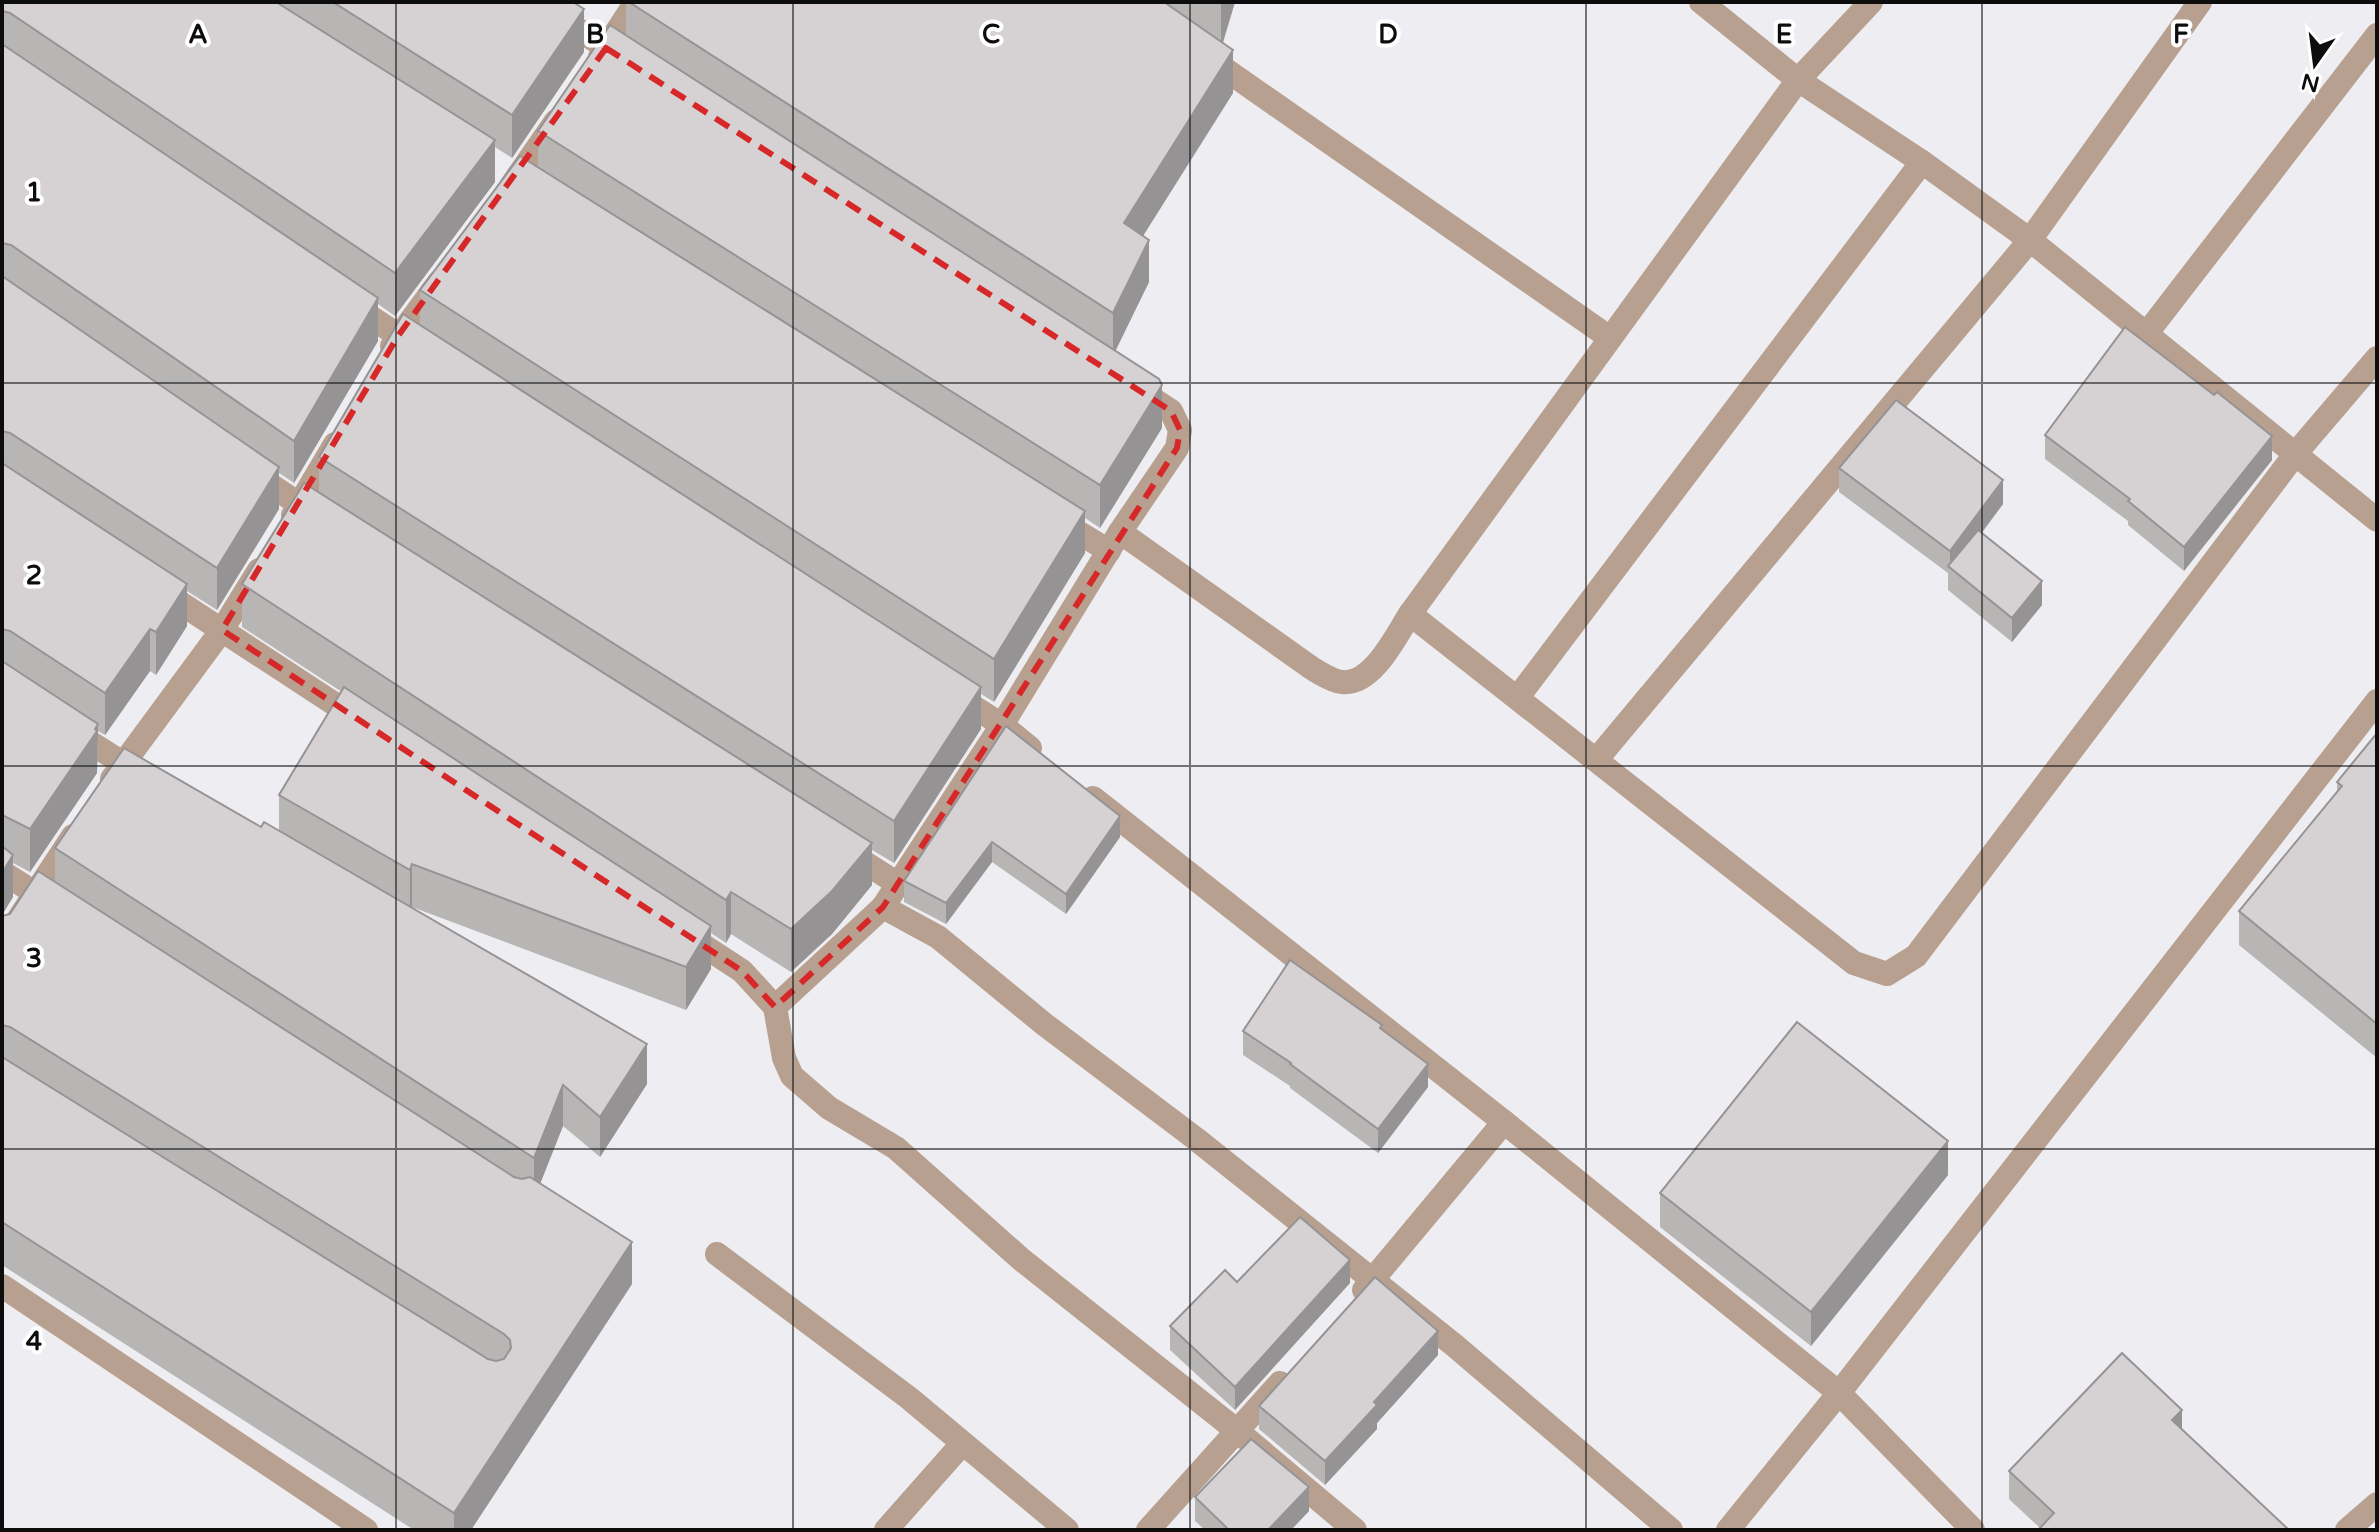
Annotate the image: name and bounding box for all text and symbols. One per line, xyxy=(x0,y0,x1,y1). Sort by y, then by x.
text: A xyxy=(188,19,208,50)
text: B xyxy=(586,19,604,50)
text: C xyxy=(982,19,1000,50)
text: D xyxy=(1378,19,1398,50)
text: E xyxy=(1776,19,1792,50)
text: F xyxy=(2173,19,2189,50)
north arrow xyxy=(2275,24,2355,104)
text: N xyxy=(2299,68,2322,97)
text: 1 xyxy=(26,177,42,208)
text: 2 xyxy=(26,560,42,591)
text: 3 xyxy=(26,943,42,974)
text: 4 xyxy=(26,1326,42,1357)

